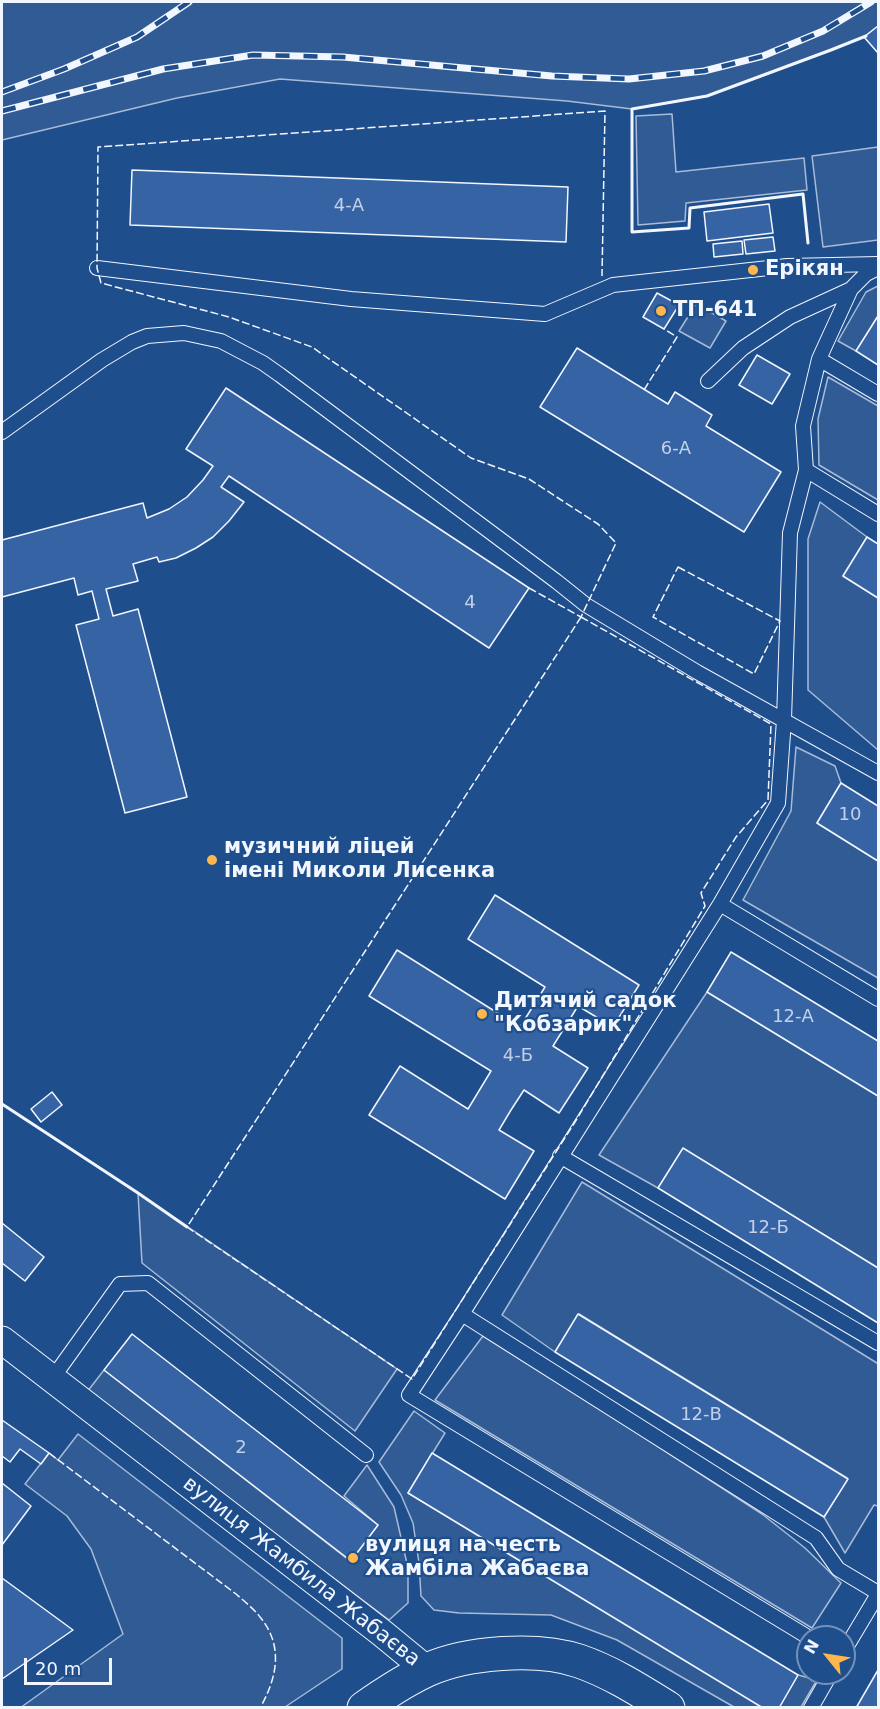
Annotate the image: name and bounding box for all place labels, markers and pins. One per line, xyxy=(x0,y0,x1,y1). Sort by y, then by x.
place label: Ерікян xyxy=(765,257,844,283)
marker: Ерікян xyxy=(746,263,760,277)
place label: ТП-641 xyxy=(673,298,757,324)
marker: ТП-641 xyxy=(654,304,668,318)
place label: музичний ліцей імені Миколи Лисенка xyxy=(224,835,495,885)
marker: музичний ліцей імені Миколи Лисенка xyxy=(205,853,219,867)
place label: Дитячий садок "Кобзарик" xyxy=(494,989,676,1039)
marker: Дитячий садок "Кобзарик" xyxy=(475,1007,489,1021)
place label: вулиця на честь Жамбіла Жабаєва xyxy=(365,1533,589,1583)
marker: вулиця на честь Жамбіла Жабаєва xyxy=(346,1551,360,1565)

